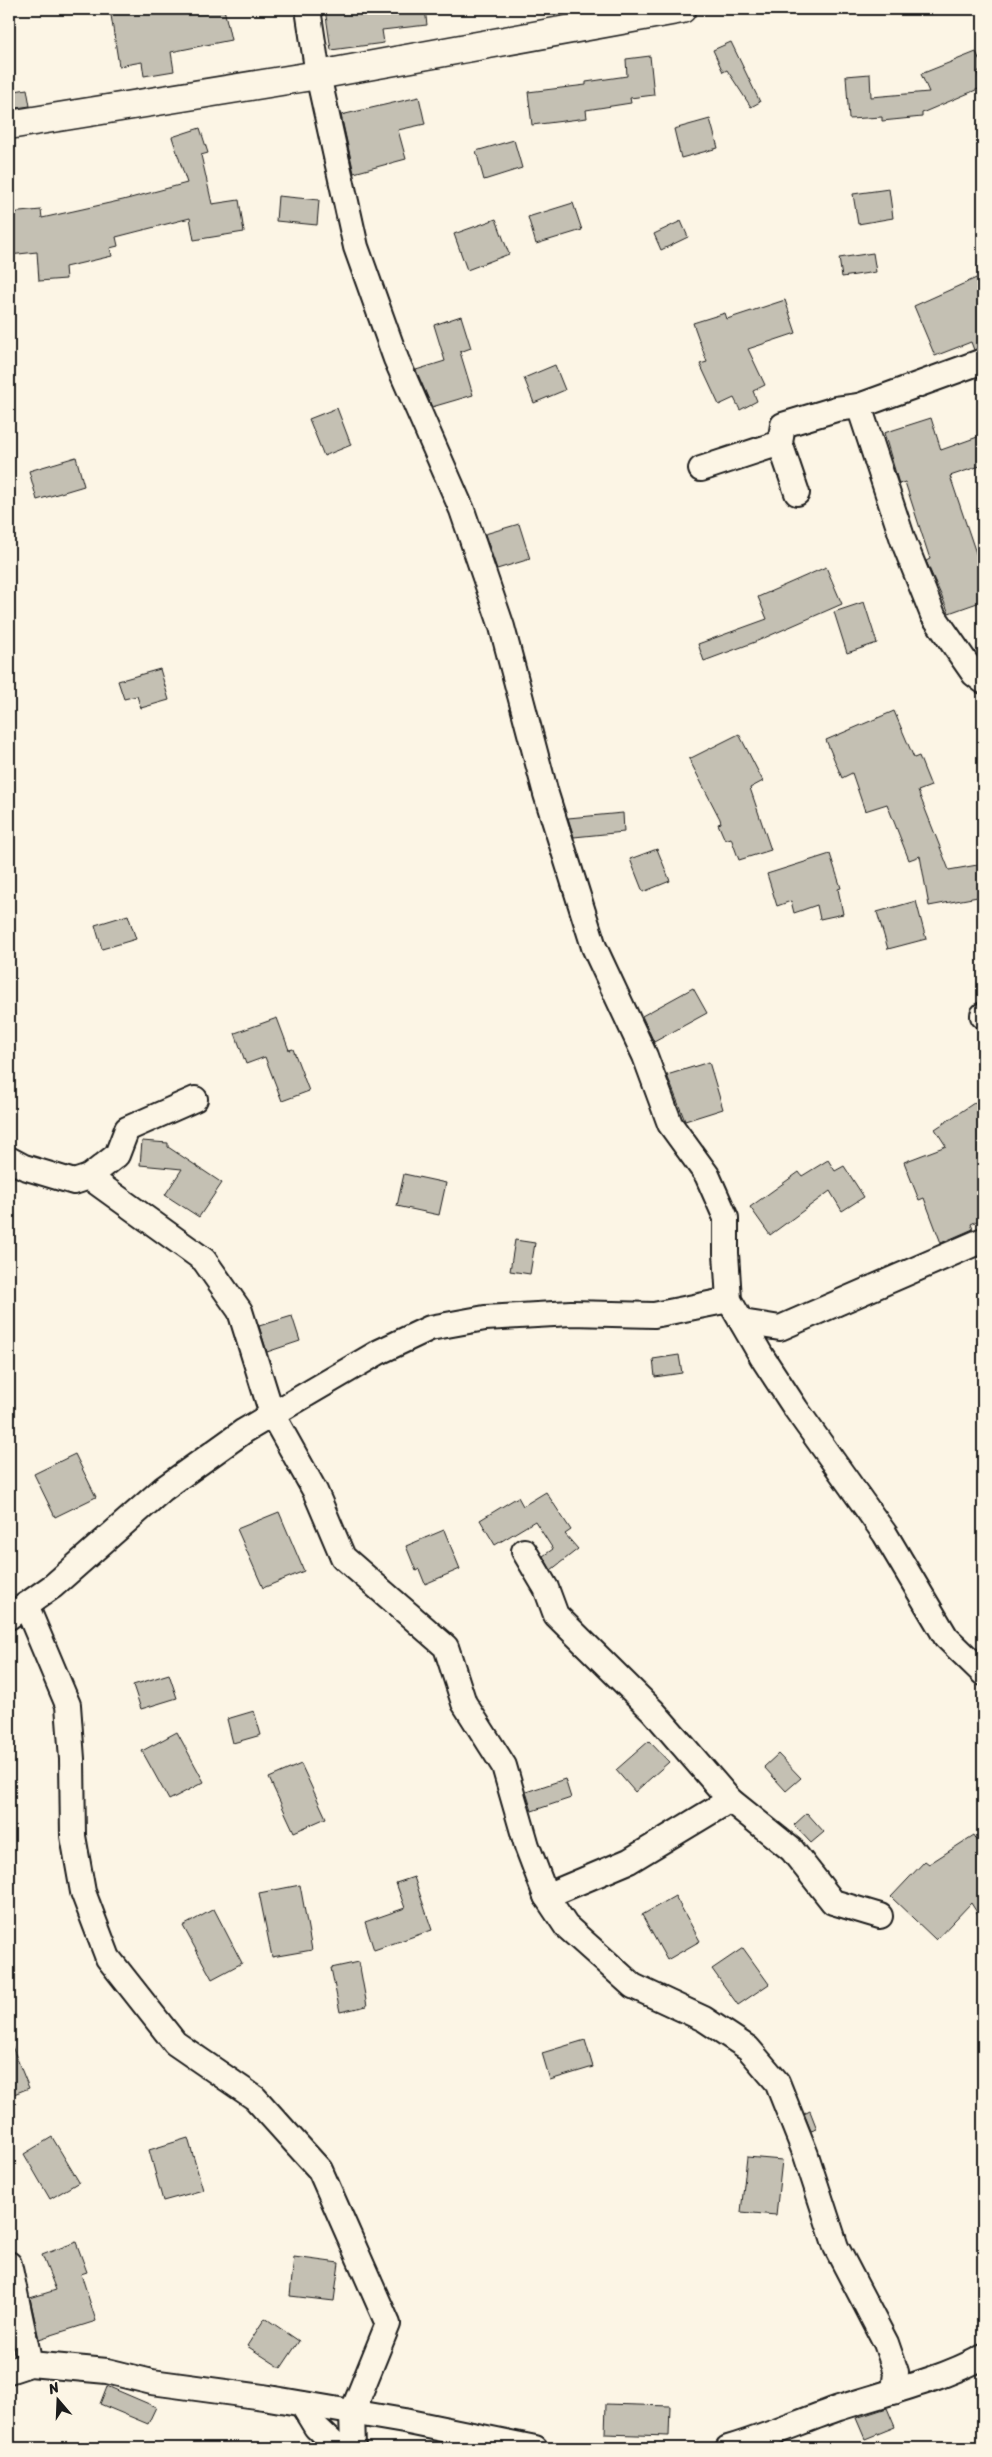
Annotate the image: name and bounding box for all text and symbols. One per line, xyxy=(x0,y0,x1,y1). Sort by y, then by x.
north arrow xyxy=(32,2374,82,2424)
text: N xyxy=(44,2375,63,2402)

